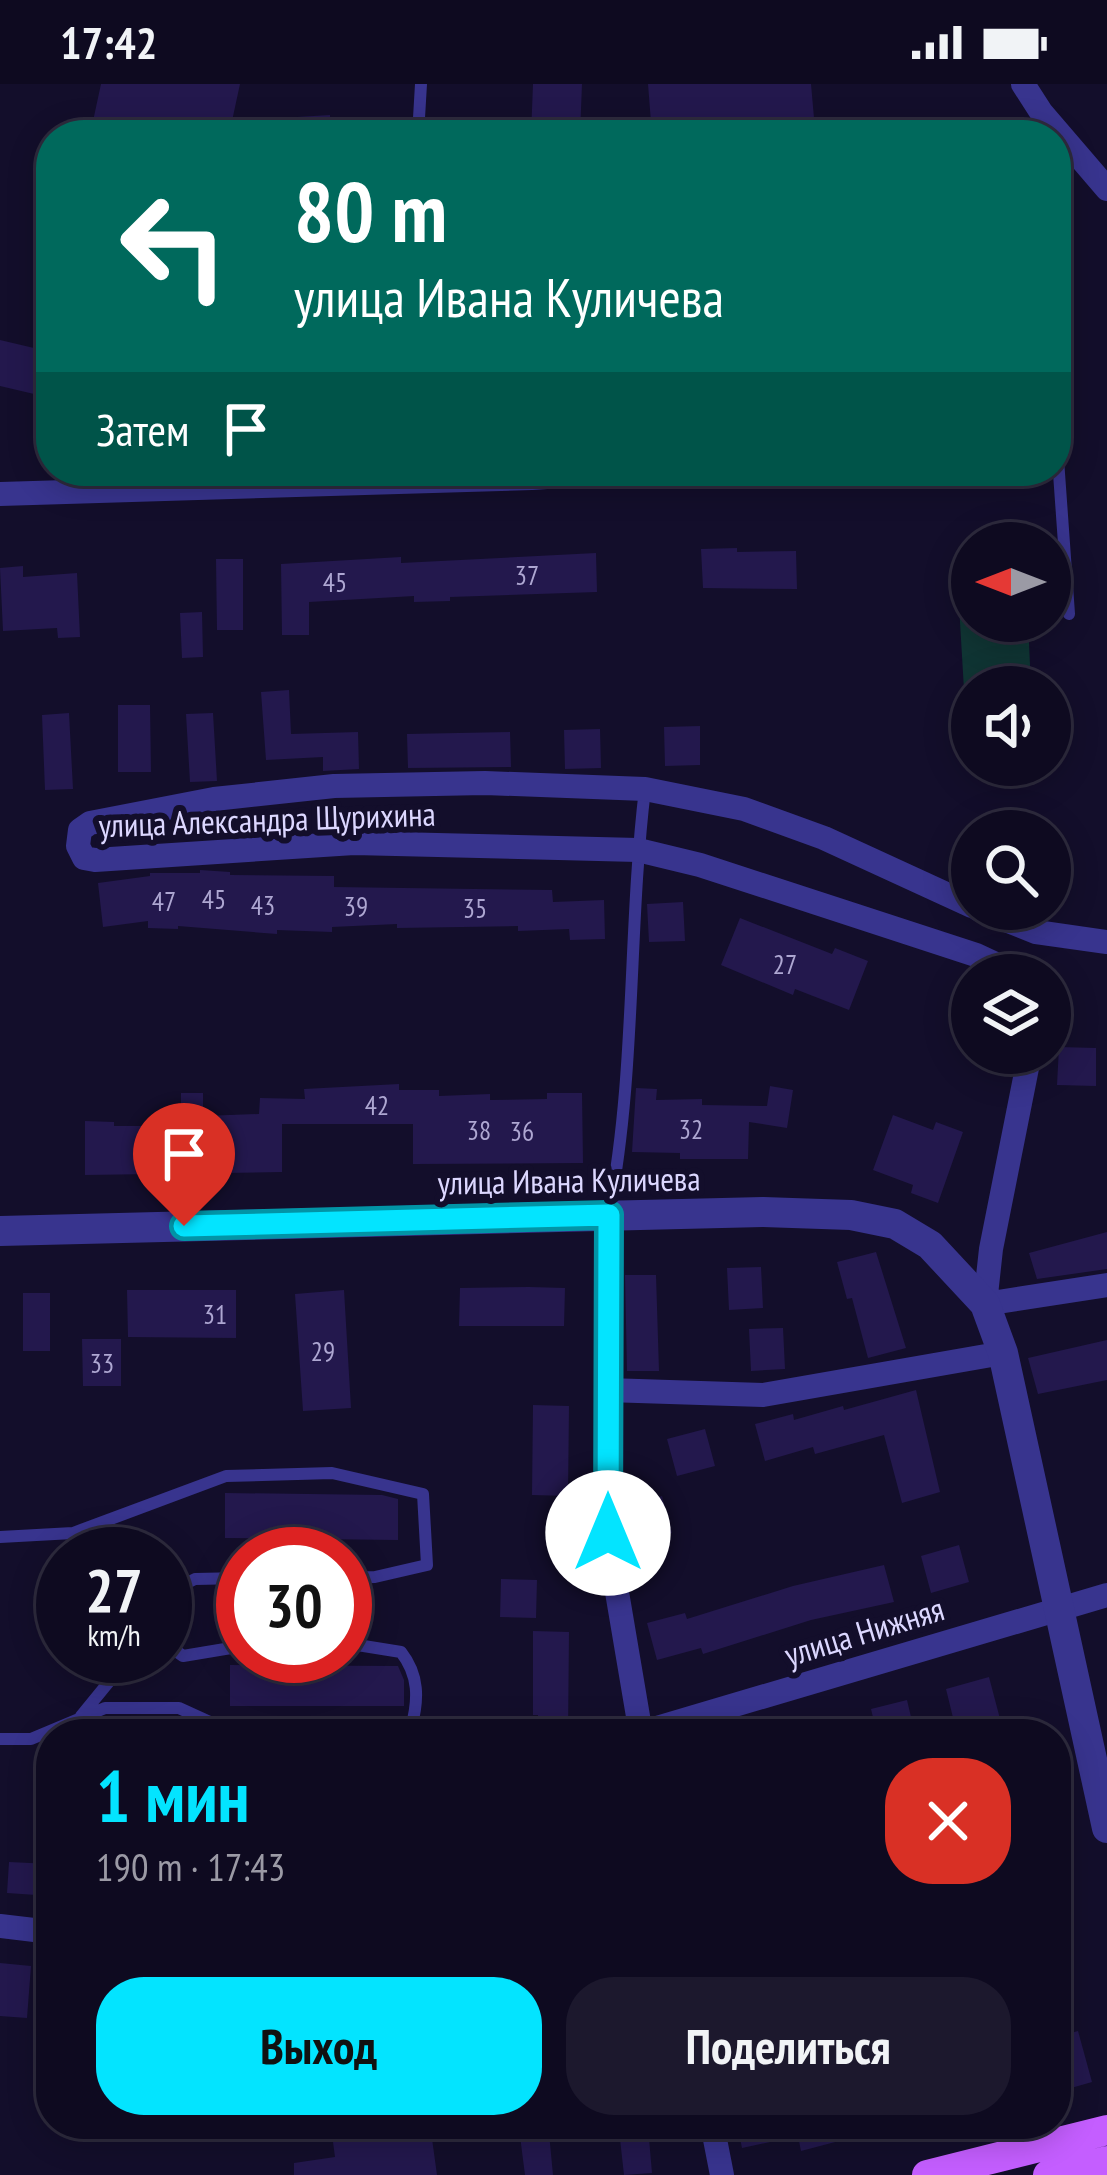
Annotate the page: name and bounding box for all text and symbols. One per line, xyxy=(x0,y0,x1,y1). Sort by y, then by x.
text: 17:42 xyxy=(60,13,157,71)
text: 80 m xyxy=(294,156,447,265)
icon: left xyxy=(96,168,252,324)
text: улица Ивана Куличева xyxy=(294,262,724,332)
icon: arrive xyxy=(213,396,279,462)
text: Затем xyxy=(96,400,189,458)
north arrow xyxy=(951,522,1071,642)
map controls xyxy=(951,522,1071,1074)
house number: 37 xyxy=(515,558,539,592)
house number: 45 xyxy=(323,565,347,599)
button: sound xyxy=(951,666,1071,786)
street label: улица Александра Щурихина xyxy=(98,792,436,846)
button: search xyxy=(951,810,1071,930)
house number: 45 xyxy=(202,882,226,916)
house number: 47 xyxy=(152,884,176,918)
house number: 43 xyxy=(251,888,275,922)
house number: 39 xyxy=(344,889,368,923)
house number: 35 xyxy=(463,891,487,925)
house number: 27 xyxy=(773,947,797,981)
button: layers xyxy=(951,954,1071,1074)
house number: 42 xyxy=(365,1088,389,1122)
pin xyxy=(133,1103,235,1226)
house number: 32 xyxy=(679,1112,703,1146)
house number: 38 xyxy=(467,1113,491,1147)
house number: 36 xyxy=(510,1114,534,1148)
icon: arrive xyxy=(151,1121,217,1187)
street label: улица Ивана Куличева xyxy=(437,1156,701,1204)
house number: 31 xyxy=(203,1297,227,1331)
house number: 29 xyxy=(311,1334,335,1368)
house number: 33 xyxy=(90,1346,114,1380)
position arrow xyxy=(545,1470,671,1596)
speed limit sign: 30 xyxy=(216,1527,372,1683)
text: 27 xyxy=(85,1551,143,1629)
street label: улица Нижняя xyxy=(779,1586,949,1676)
text: km/h xyxy=(87,1615,141,1654)
text: 1 мин xyxy=(96,1749,250,1842)
button: close xyxy=(885,1758,1011,1884)
text: 190 m · 17:43 xyxy=(96,1841,285,1892)
button: Выход xyxy=(96,1977,542,2115)
button: Поделиться xyxy=(566,1977,1011,2115)

